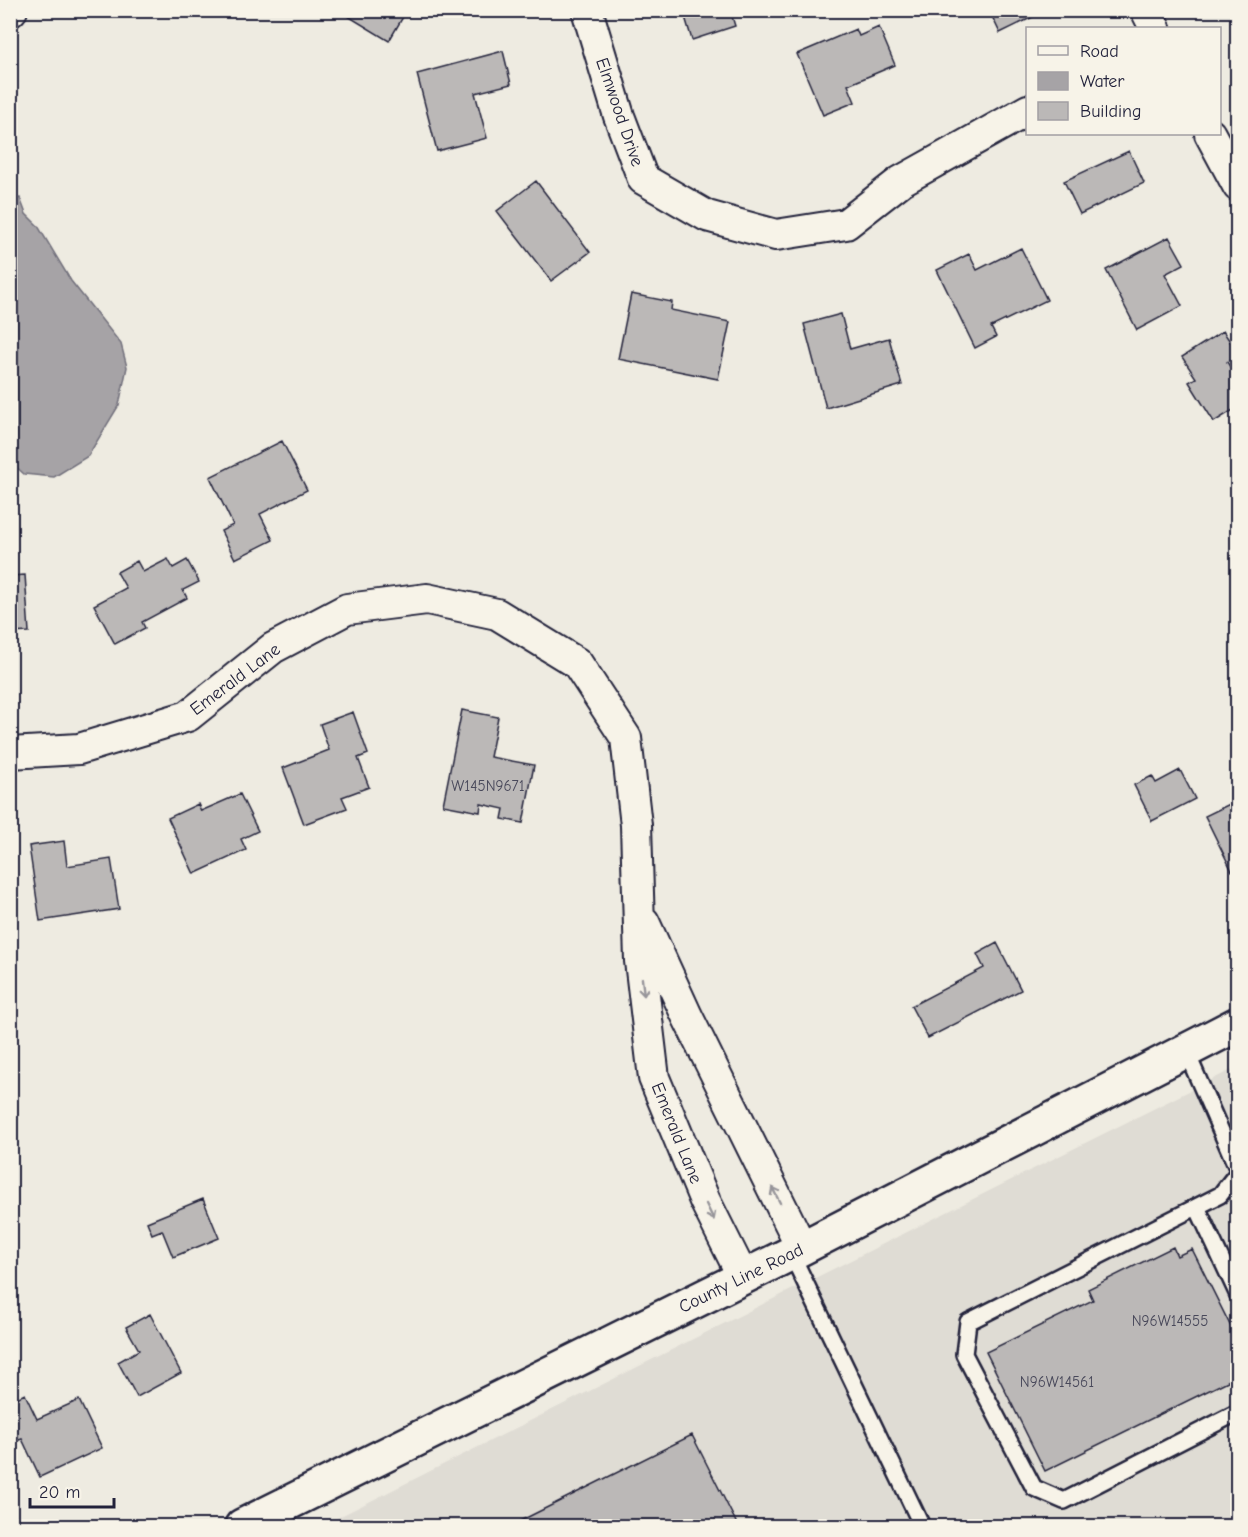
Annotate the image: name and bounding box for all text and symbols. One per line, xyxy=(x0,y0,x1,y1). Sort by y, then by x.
legend xyxy=(1026,27,1221,135)
text: Road xyxy=(1080,41,1119,62)
street label: Elmwood Drive xyxy=(591,55,648,169)
text: Water xyxy=(1080,71,1125,92)
text: Building xyxy=(1080,101,1142,122)
street label: Emerald Lane xyxy=(186,639,284,720)
house number: W145N9671 xyxy=(451,777,525,795)
one-way arrow xyxy=(638,977,649,997)
street label: Emerald Lane xyxy=(647,1080,706,1187)
one-way arrow xyxy=(770,1186,782,1204)
one-way arrow xyxy=(705,1203,716,1221)
street label: County Line Road xyxy=(676,1239,807,1318)
house number: N96W14555 xyxy=(1132,1312,1208,1330)
house number: N96W14561 xyxy=(1020,1373,1094,1391)
scale bar xyxy=(30,1471,114,1509)
text: 20 m xyxy=(39,1482,80,1503)

